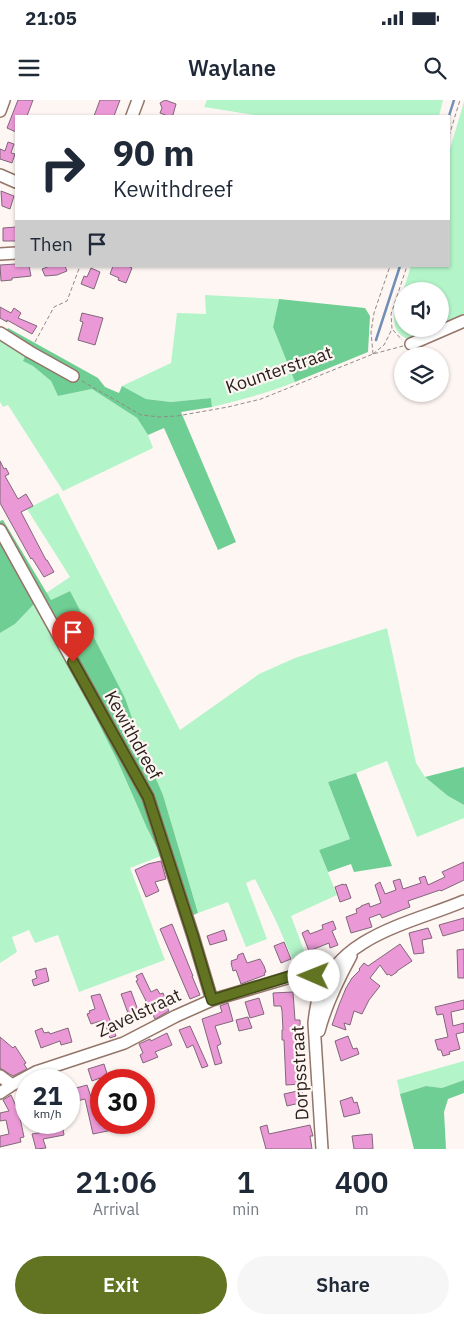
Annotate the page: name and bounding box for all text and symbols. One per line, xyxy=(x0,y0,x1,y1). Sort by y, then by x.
text: 21:05 xyxy=(25,6,77,30)
text: Waylane xyxy=(188,53,276,82)
icon: menu xyxy=(15,54,43,82)
icon: search xyxy=(421,54,449,82)
text: 90 m xyxy=(113,130,195,176)
icon: right xyxy=(30,135,95,200)
text: Kewithdreef xyxy=(113,174,233,203)
icon: arrive xyxy=(83,230,111,258)
text: Then xyxy=(30,232,73,256)
map controls xyxy=(394,282,449,402)
button: sound xyxy=(394,282,449,337)
street label: Kounterstraat xyxy=(222,341,335,399)
button: layers xyxy=(394,347,449,402)
pin xyxy=(52,611,94,662)
icon: arrive xyxy=(59,618,87,646)
street label: Kewithdreef xyxy=(100,686,167,783)
position arrow xyxy=(287,949,339,1001)
street label: Zavelstraat xyxy=(93,983,185,1042)
street label: Dorpsstraat xyxy=(286,1025,313,1121)
speed limit sign: 30 xyxy=(90,1069,155,1134)
text: 21 xyxy=(32,1079,63,1112)
text: km/h xyxy=(33,1106,62,1121)
text: 21:06 xyxy=(75,1162,157,1201)
text: 1 xyxy=(237,1162,255,1201)
text: 400 xyxy=(335,1162,389,1201)
text: Arrival xyxy=(93,1199,139,1219)
text: min xyxy=(232,1199,259,1219)
text: m xyxy=(355,1199,369,1219)
button: Exit xyxy=(15,1256,227,1314)
button: Share xyxy=(237,1256,449,1314)

